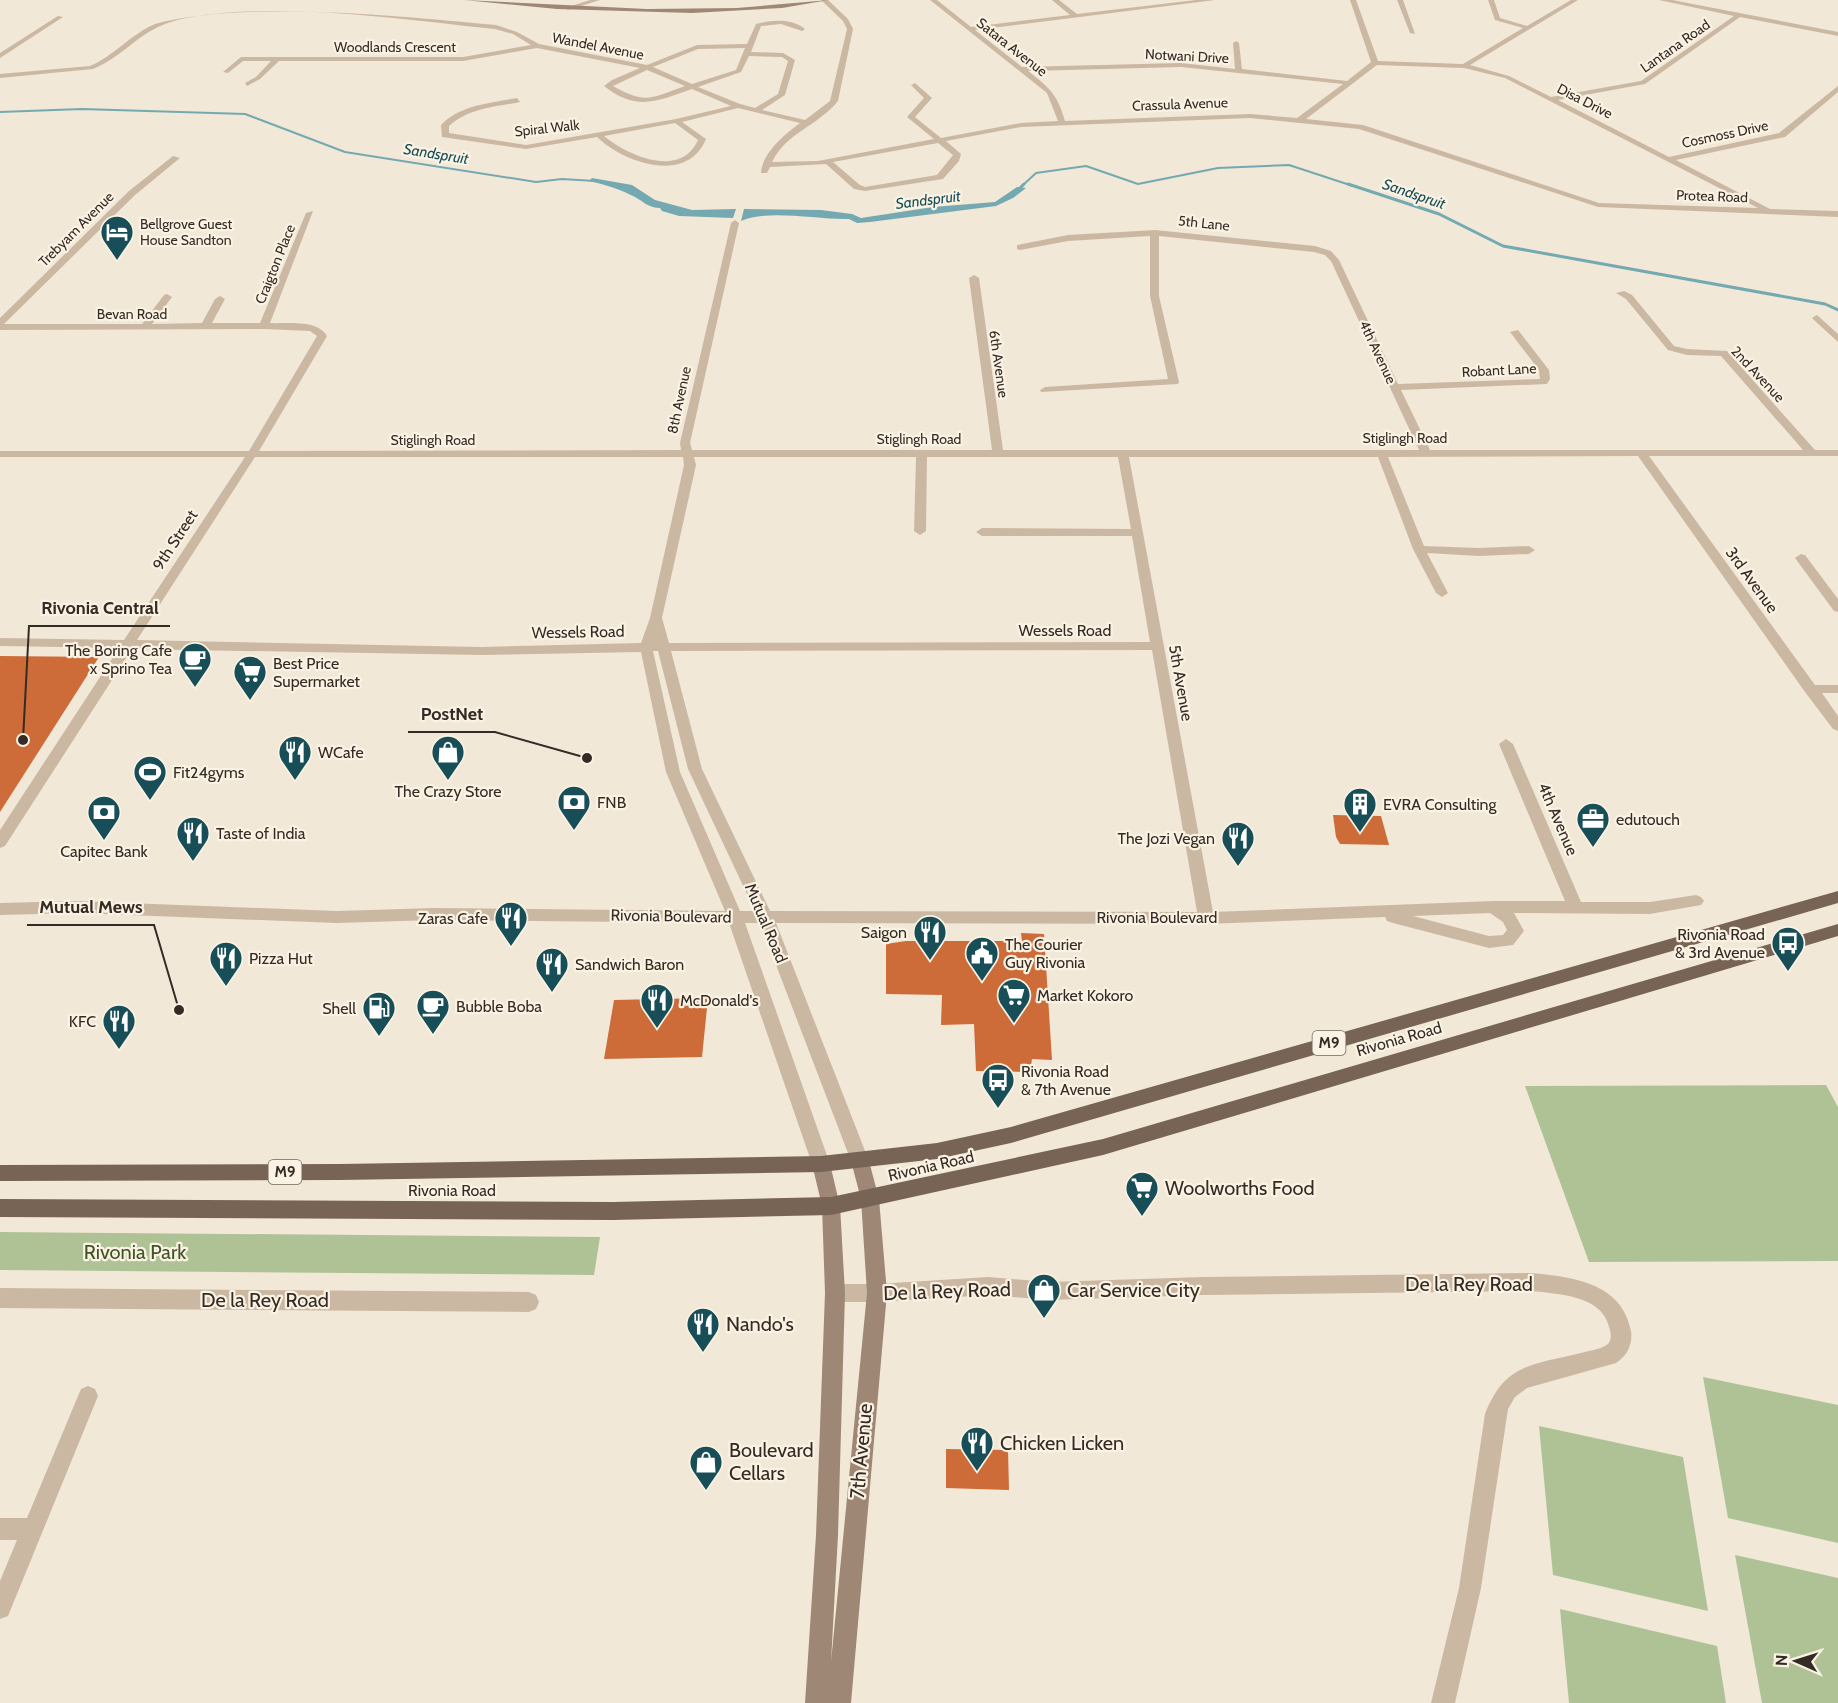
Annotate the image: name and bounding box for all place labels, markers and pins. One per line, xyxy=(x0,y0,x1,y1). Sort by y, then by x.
hotel icon: Bellgrove Guest House Sandton xyxy=(99,214,135,261)
place label: Bellgrove Guest House Sandton xyxy=(140,215,233,249)
callout: Rivonia Central xyxy=(29,590,170,626)
place label: The Boring Cafe x Sprino Tea xyxy=(65,641,172,678)
cafe icon: The Boring Cafe x Sprino Tea xyxy=(177,641,213,688)
supermarket icon: Best Price Supermarket xyxy=(232,654,268,701)
place label: Best Price Supermarket xyxy=(273,654,361,691)
callout: PostNet xyxy=(408,696,495,732)
restaurant icon: WCafe xyxy=(277,734,313,781)
shop icon: The Crazy Store xyxy=(430,734,466,781)
place label: WCafe xyxy=(318,743,364,762)
sports icon: Fit24gyms xyxy=(132,754,168,801)
place label: Fit24gyms xyxy=(173,763,245,782)
place label: The Crazy Store xyxy=(395,782,501,801)
bank icon: FNB xyxy=(556,784,592,831)
building icon: EVRA Consulting xyxy=(1342,786,1378,833)
place label: FNB xyxy=(597,793,627,812)
bank icon: Capitec Bank xyxy=(86,794,122,841)
place label: EVRA Consulting xyxy=(1383,795,1498,814)
office icon: edutouch xyxy=(1575,801,1611,848)
place label: edutouch xyxy=(1616,810,1680,829)
restaurant icon: Taste of India xyxy=(175,815,211,862)
restaurant icon: The Jozi Vegan xyxy=(1220,820,1256,867)
place label: Taste of India xyxy=(216,824,306,843)
place label: The Jozi Vegan xyxy=(1117,829,1215,848)
place label: Capitec Bank xyxy=(60,842,149,861)
callout: Mutual Mews xyxy=(27,889,154,925)
restaurant icon: Zaras Cafe xyxy=(493,900,529,947)
place label: Zaras Cafe xyxy=(418,909,488,928)
restaurant icon: Saigon xyxy=(912,914,948,961)
place label: Saigon xyxy=(861,923,907,942)
place label: Rivonia Road & 3rd Avenue xyxy=(1675,925,1765,962)
bus stop icon: Rivonia Road & 3rd Avenue xyxy=(1770,925,1806,972)
public building icon: The Courier Guy Rivonia xyxy=(964,935,1000,982)
place label: The Courier Guy Rivonia xyxy=(1005,935,1085,972)
restaurant icon: Pizza Hut xyxy=(208,940,244,987)
restaurant icon: Sandwich Baron xyxy=(534,946,570,993)
place label: Pizza Hut xyxy=(249,949,313,968)
place label: Sandwich Baron xyxy=(575,955,684,974)
supermarket icon: Market Kokoro xyxy=(996,977,1032,1024)
restaurant icon: McDonald's xyxy=(639,982,675,1029)
place label: Market Kokoro xyxy=(1037,986,1133,1005)
cafe icon: Bubble Boba xyxy=(415,988,451,1035)
fuel station icon: Shell xyxy=(361,990,397,1037)
place label: McDonald's xyxy=(680,991,759,1010)
place label: Bubble Boba xyxy=(456,997,542,1016)
place label: Shell xyxy=(322,999,356,1018)
restaurant icon: KFC xyxy=(101,1003,137,1050)
place label: KFC xyxy=(69,1012,96,1031)
bus stop icon: Rivonia Road & 7th Avenue xyxy=(980,1062,1016,1109)
place label: Rivonia Road & 7th Avenue xyxy=(1021,1062,1111,1099)
supermarket icon: Woolworths Food xyxy=(1124,1170,1160,1217)
place label: Woolworths Food xyxy=(1165,1176,1315,1200)
shop icon: Car Service City xyxy=(1026,1272,1062,1319)
place label: Car Service City xyxy=(1067,1278,1200,1302)
restaurant icon: Nando's xyxy=(685,1306,721,1353)
place label: Nando's xyxy=(726,1312,794,1336)
restaurant icon: Chicken Licken xyxy=(959,1425,995,1472)
place label: Chicken Licken xyxy=(1000,1431,1124,1455)
place label: Boulevard Cellars xyxy=(729,1438,814,1485)
shop icon: Boulevard Cellars xyxy=(688,1444,724,1491)

